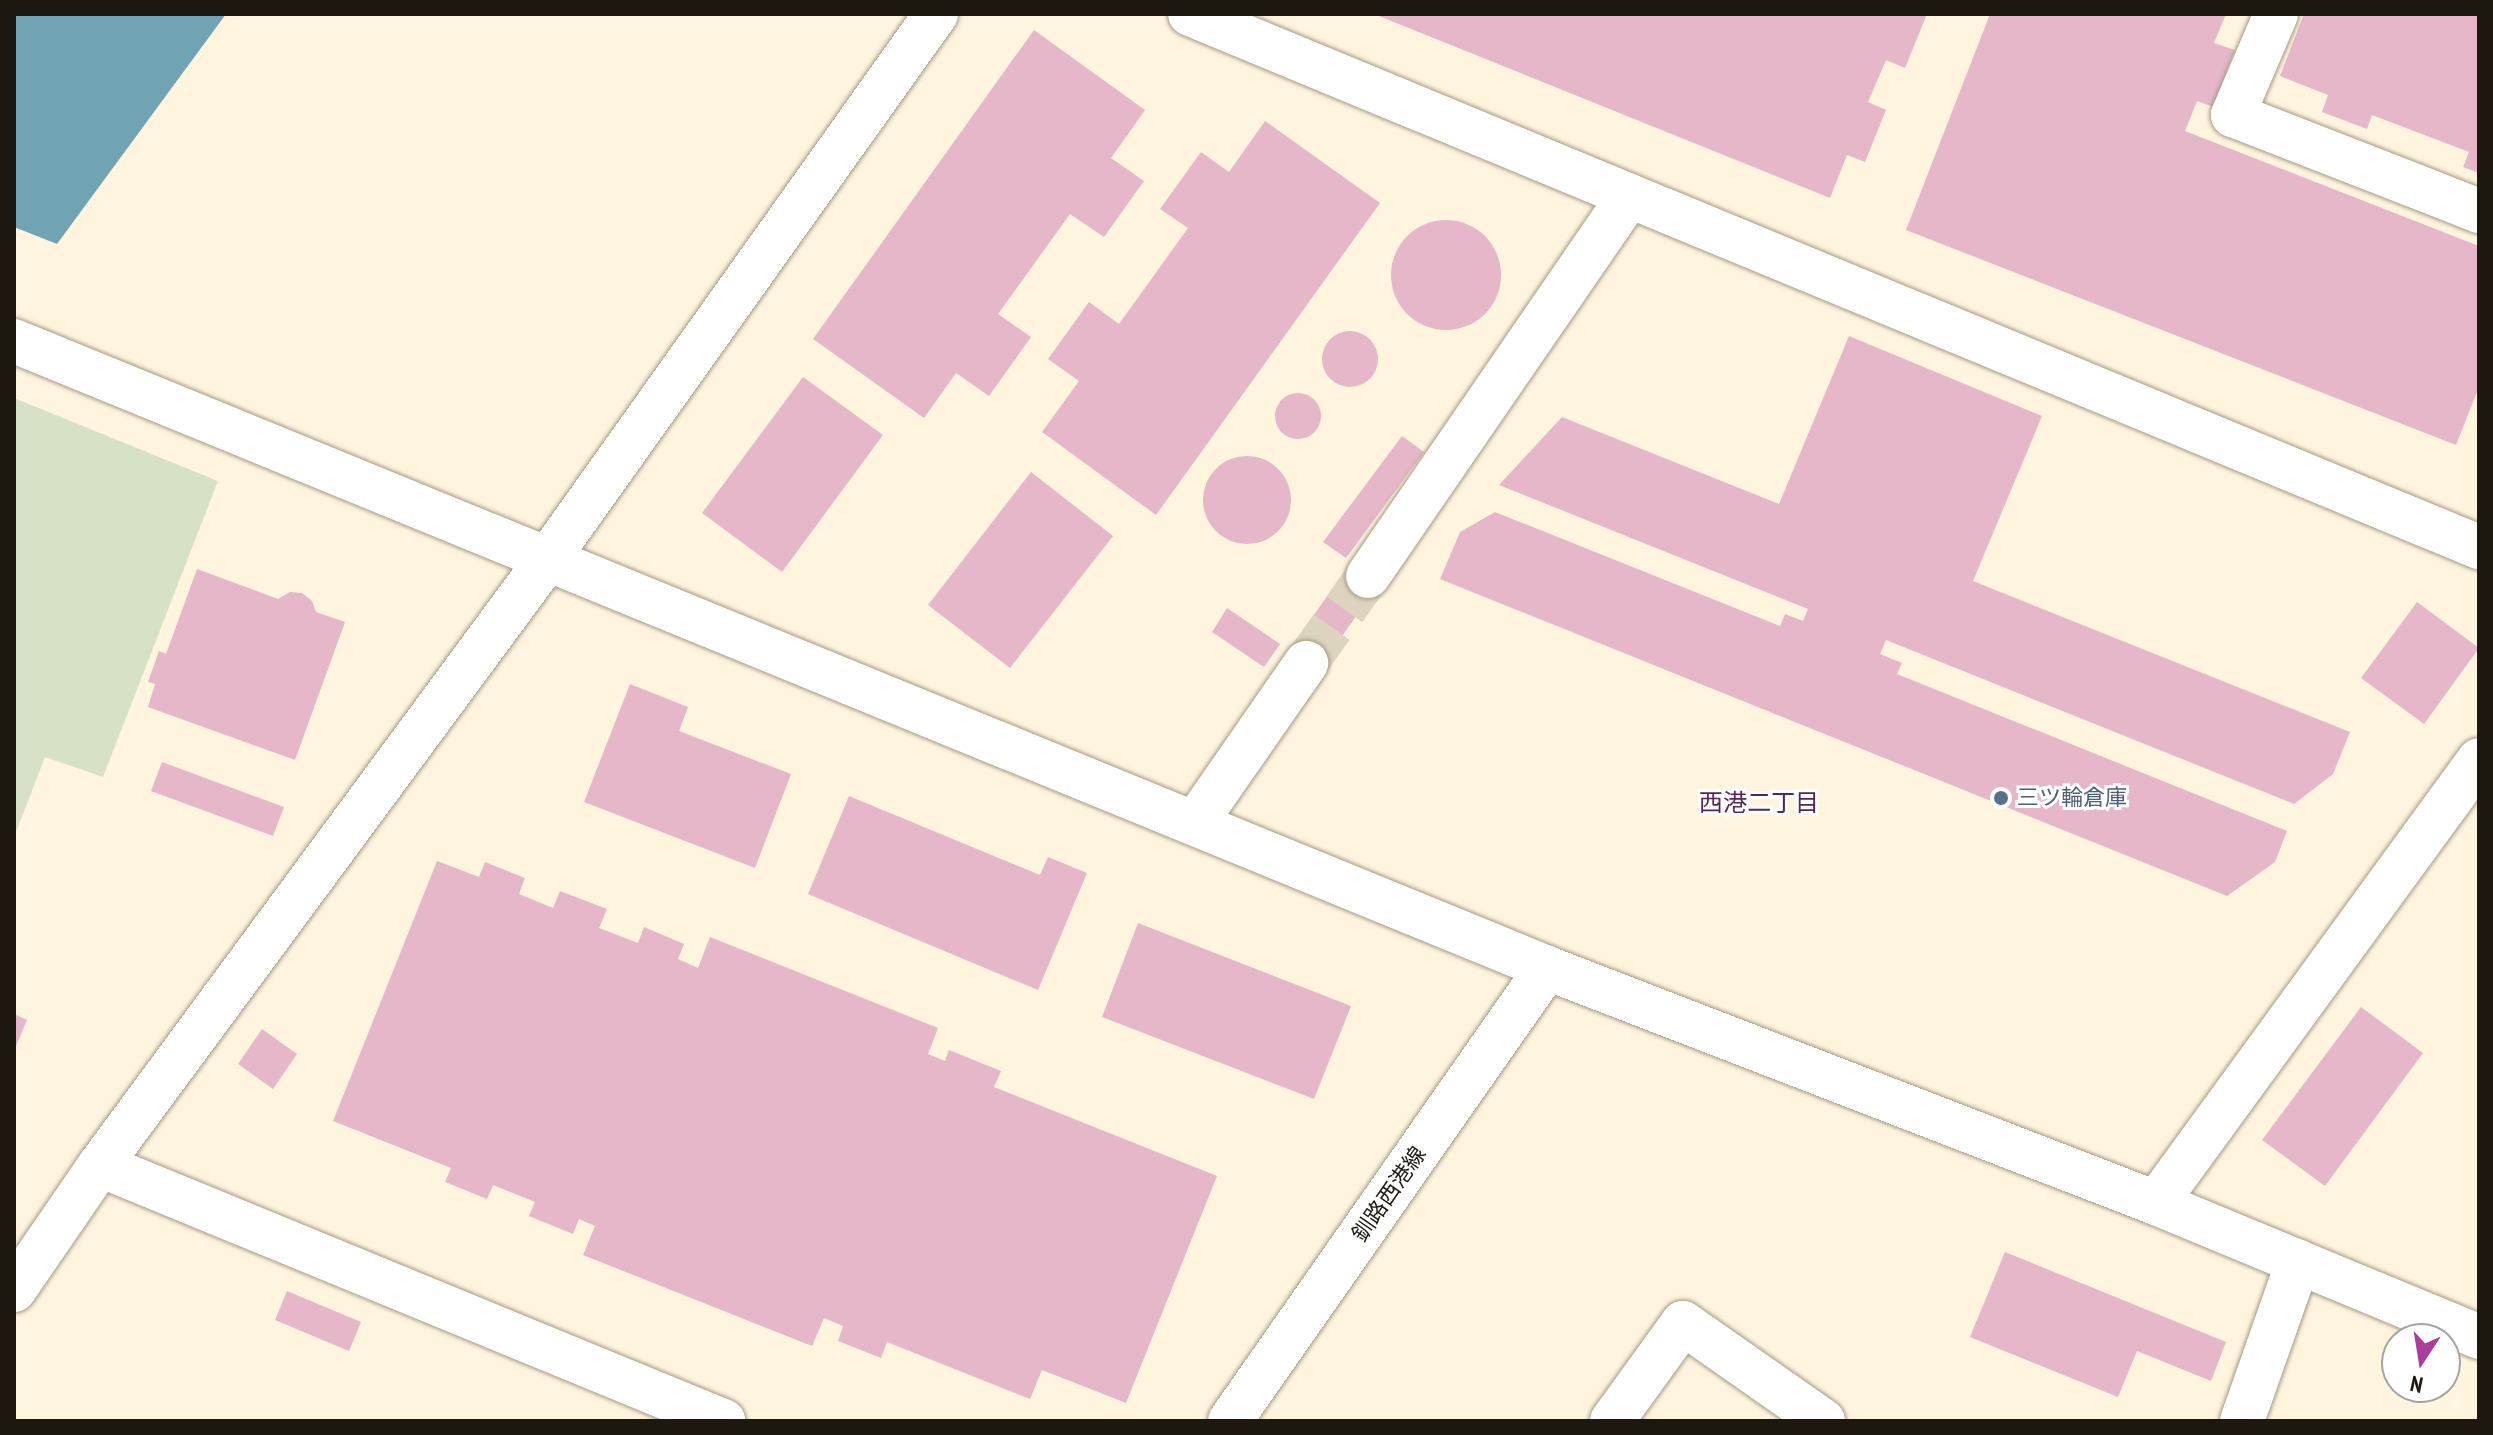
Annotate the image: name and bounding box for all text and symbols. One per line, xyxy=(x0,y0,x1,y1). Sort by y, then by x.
place label: 三ツ輪倉庫 xyxy=(2017,785,2127,811)
district label: 西港二丁目 xyxy=(1699,789,1819,817)
marker: 三ツ輪倉庫 xyxy=(1992,789,2010,807)
street label: 釧路西港線 xyxy=(1347,1141,1431,1247)
north arrow xyxy=(2381,1323,2461,1403)
text: N xyxy=(2408,1370,2425,1399)

